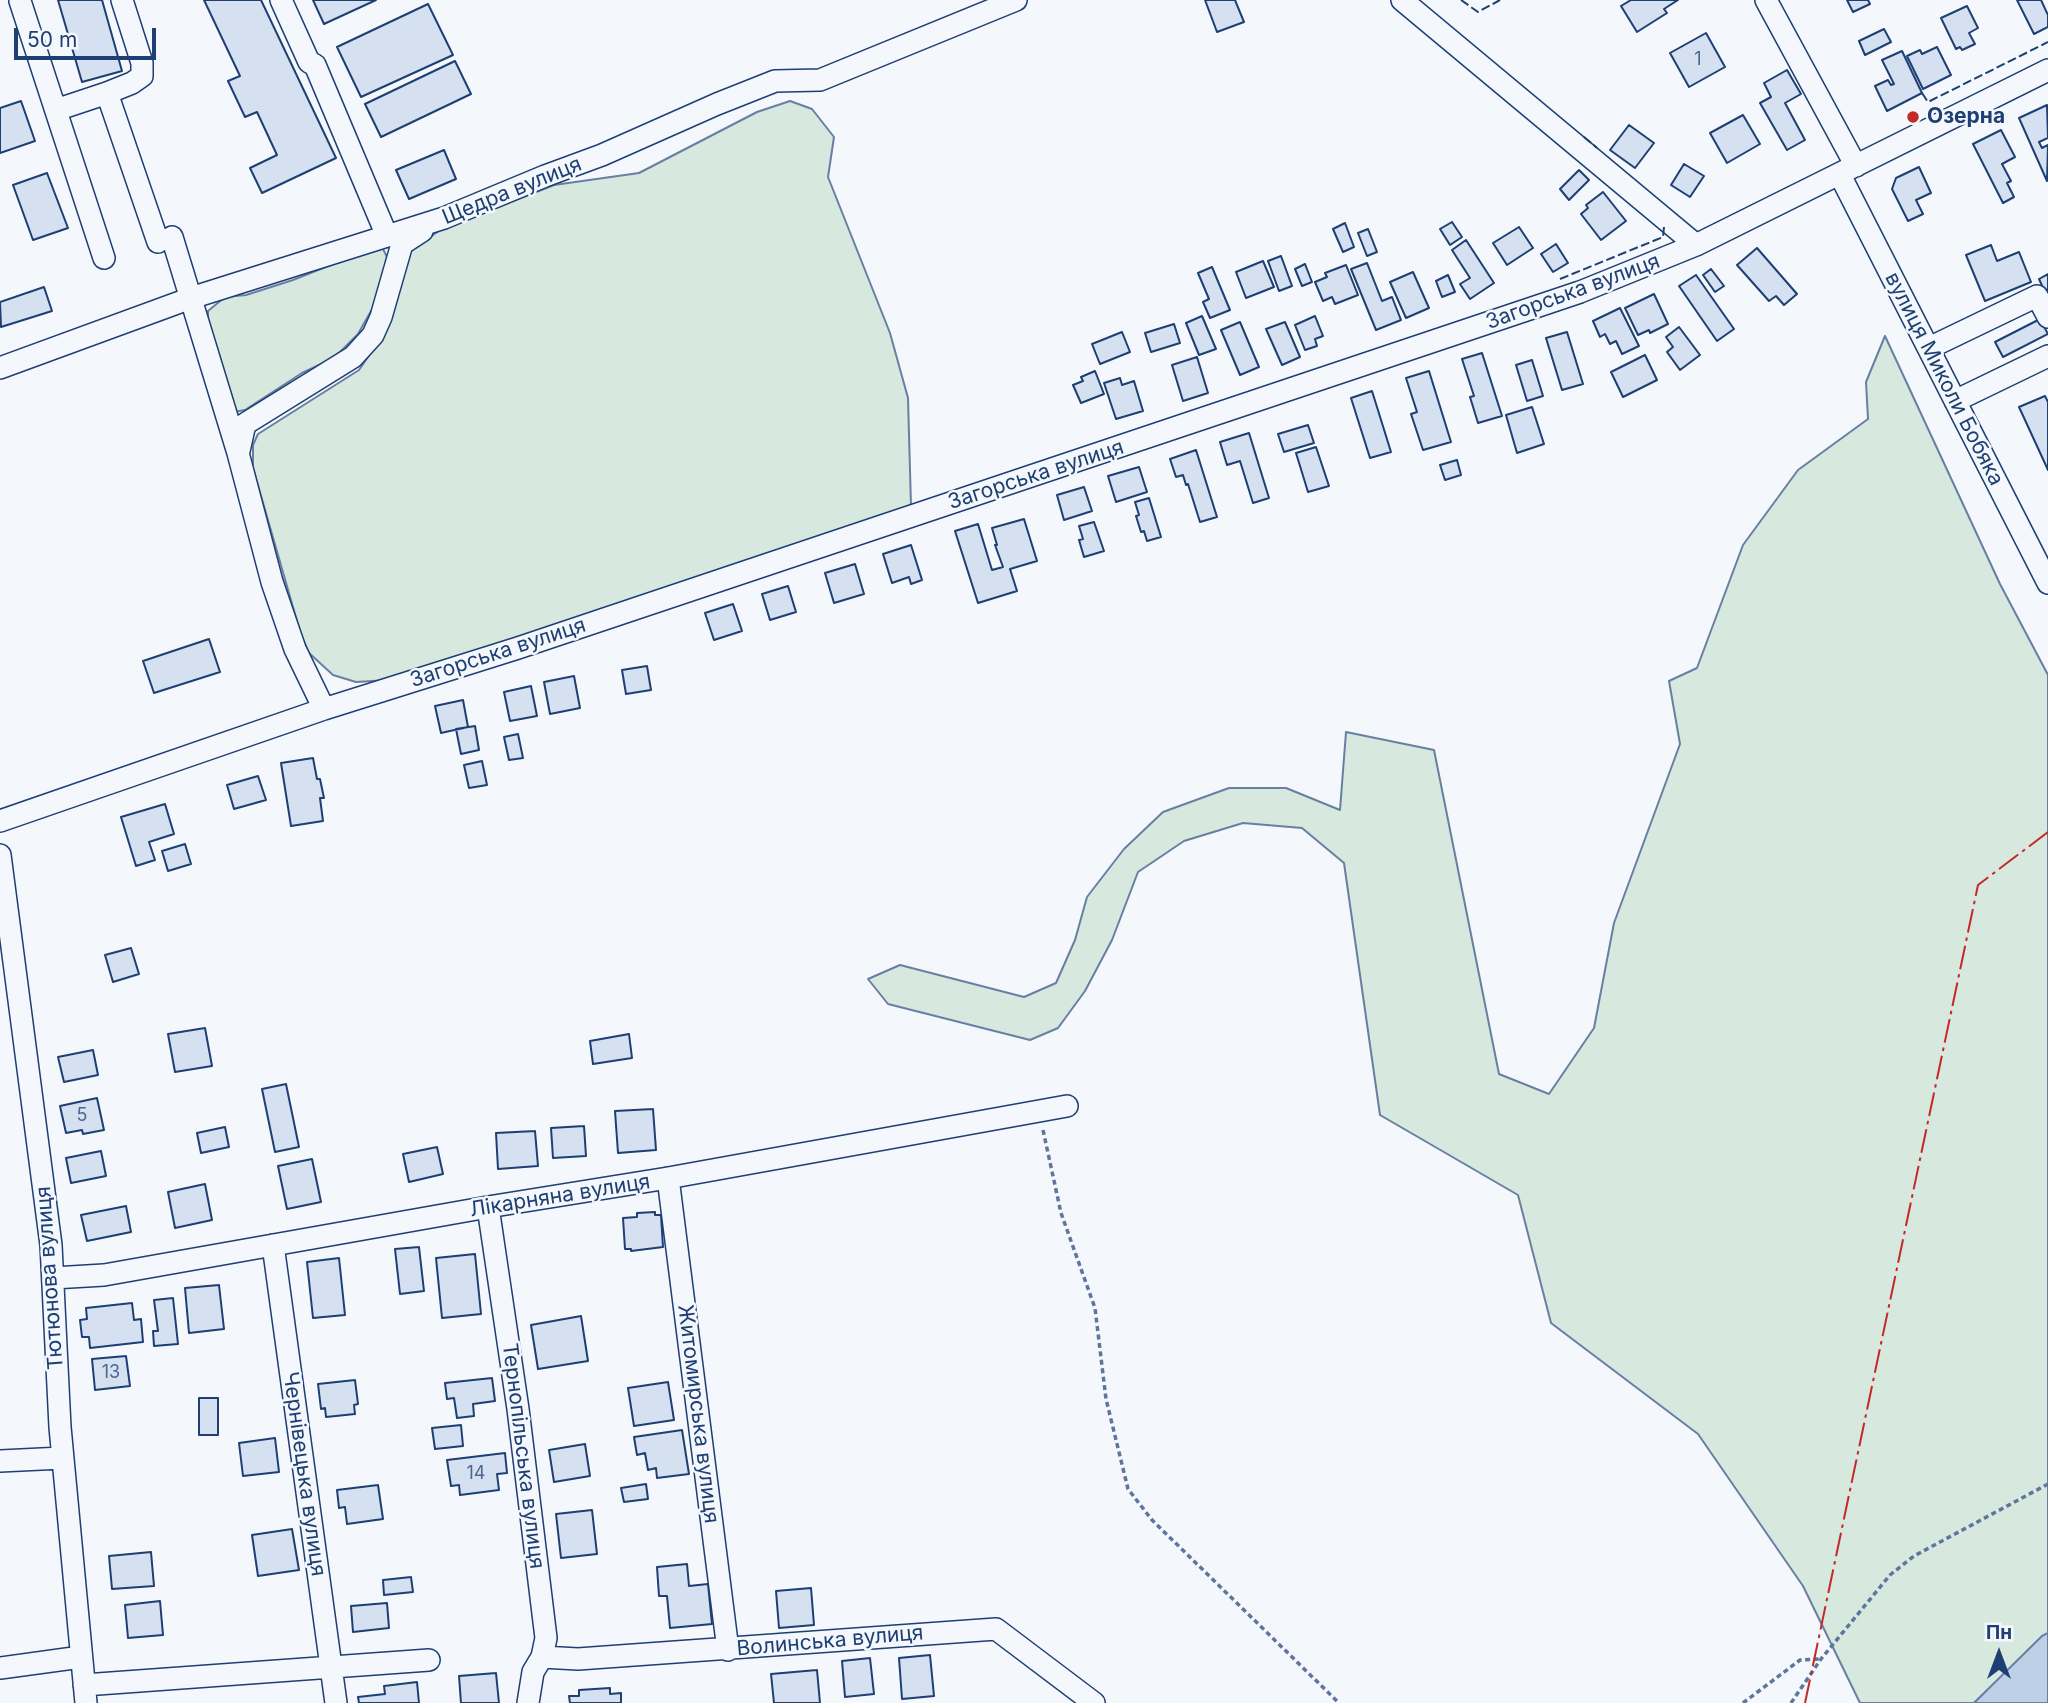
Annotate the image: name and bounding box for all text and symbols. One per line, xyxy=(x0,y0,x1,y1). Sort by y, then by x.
scale bar xyxy=(18,14,159,58)
text: 50 m xyxy=(27,27,77,52)
house number: 1 xyxy=(1694,49,1702,71)
place label: Озерна xyxy=(1927,104,2005,130)
marker: Озерна xyxy=(1905,109,1921,125)
street label: Щедра вулиця xyxy=(439,152,585,230)
street label: Загорська вулиця xyxy=(1483,249,1663,335)
street label: вулиця Миколи Бобяка xyxy=(1879,268,2009,490)
street label: Загорська вулиця xyxy=(945,435,1127,515)
street label: Загорська вулиця xyxy=(407,613,589,693)
house number: 5 xyxy=(77,1105,87,1127)
street label: Лікарняна вулиця xyxy=(468,1169,652,1223)
street label: Тютюнова вулиця xyxy=(31,1185,69,1371)
street label: Житомирська вулиця xyxy=(672,1303,724,1525)
street label: Тернопільська вулиця xyxy=(497,1342,549,1570)
house number: 13 xyxy=(102,1362,120,1384)
street label: Чернівецька вулиця xyxy=(277,1370,331,1578)
house number: 14 xyxy=(467,1463,485,1485)
north arrow xyxy=(1964,1619,2034,1689)
street label: Волинська вулиця xyxy=(736,1620,924,1662)
text: Пн xyxy=(1986,1621,2012,1644)

